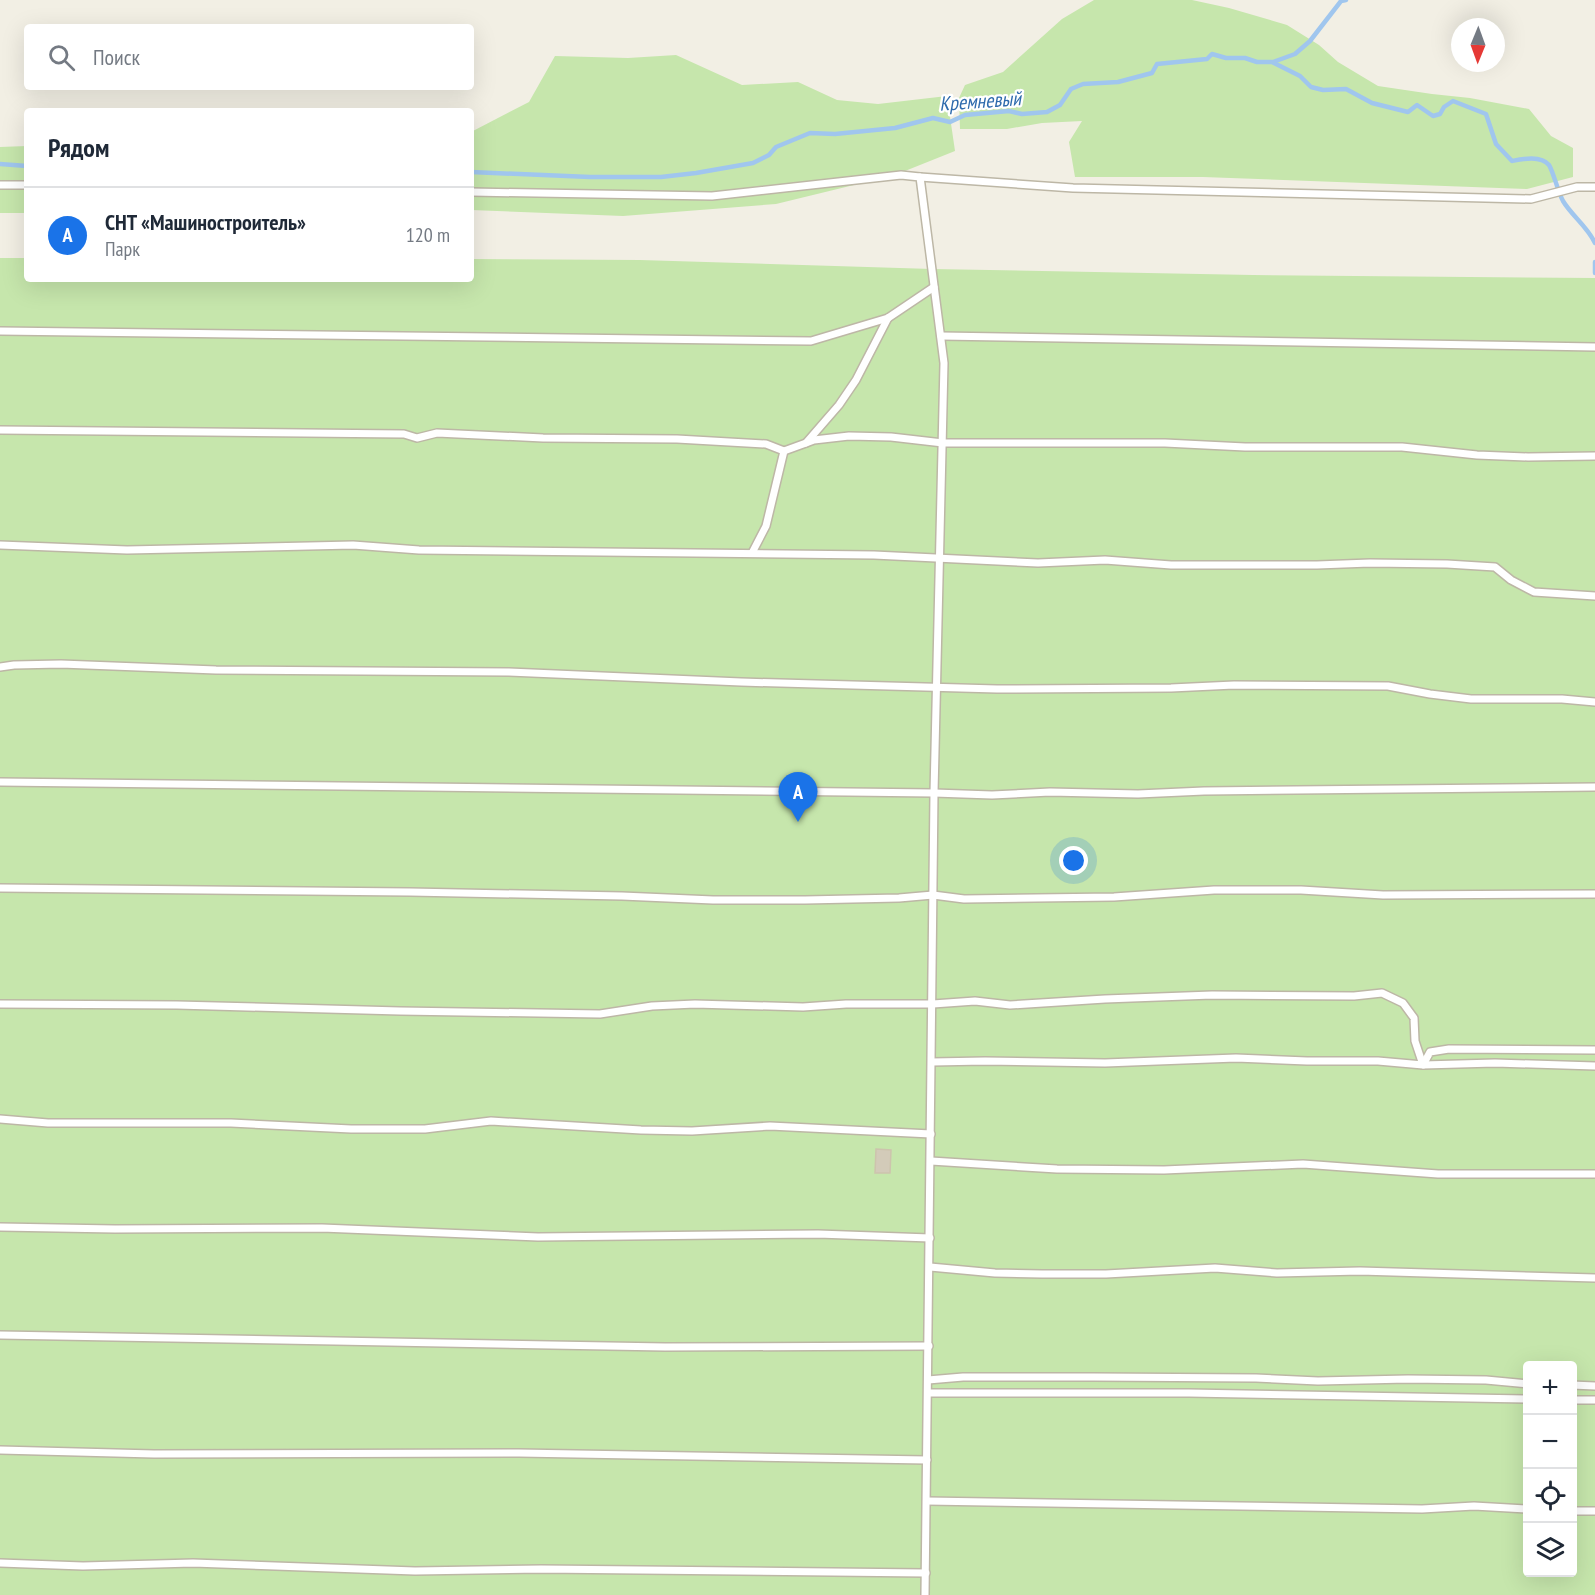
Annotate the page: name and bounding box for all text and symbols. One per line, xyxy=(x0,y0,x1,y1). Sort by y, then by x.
north arrow xyxy=(1451,18,1505,72)
search box xyxy=(24,24,474,90)
icon: search xyxy=(45,41,78,74)
text: Поиск xyxy=(93,43,140,71)
water label: Кремневый xyxy=(938,85,1024,117)
text: Рядом xyxy=(48,131,109,164)
text: СНТ «Машиностроитель» xyxy=(105,208,306,236)
text: A xyxy=(62,222,73,248)
text: 120 m xyxy=(406,222,450,248)
text: Парк xyxy=(105,236,140,262)
pin: A xyxy=(778,772,818,822)
your location xyxy=(1059,846,1088,875)
map controls xyxy=(1523,1361,1577,1577)
button: + xyxy=(1523,1361,1577,1415)
button: − xyxy=(1523,1415,1577,1469)
button: locate xyxy=(1523,1469,1577,1523)
button: layers xyxy=(1523,1523,1577,1577)

